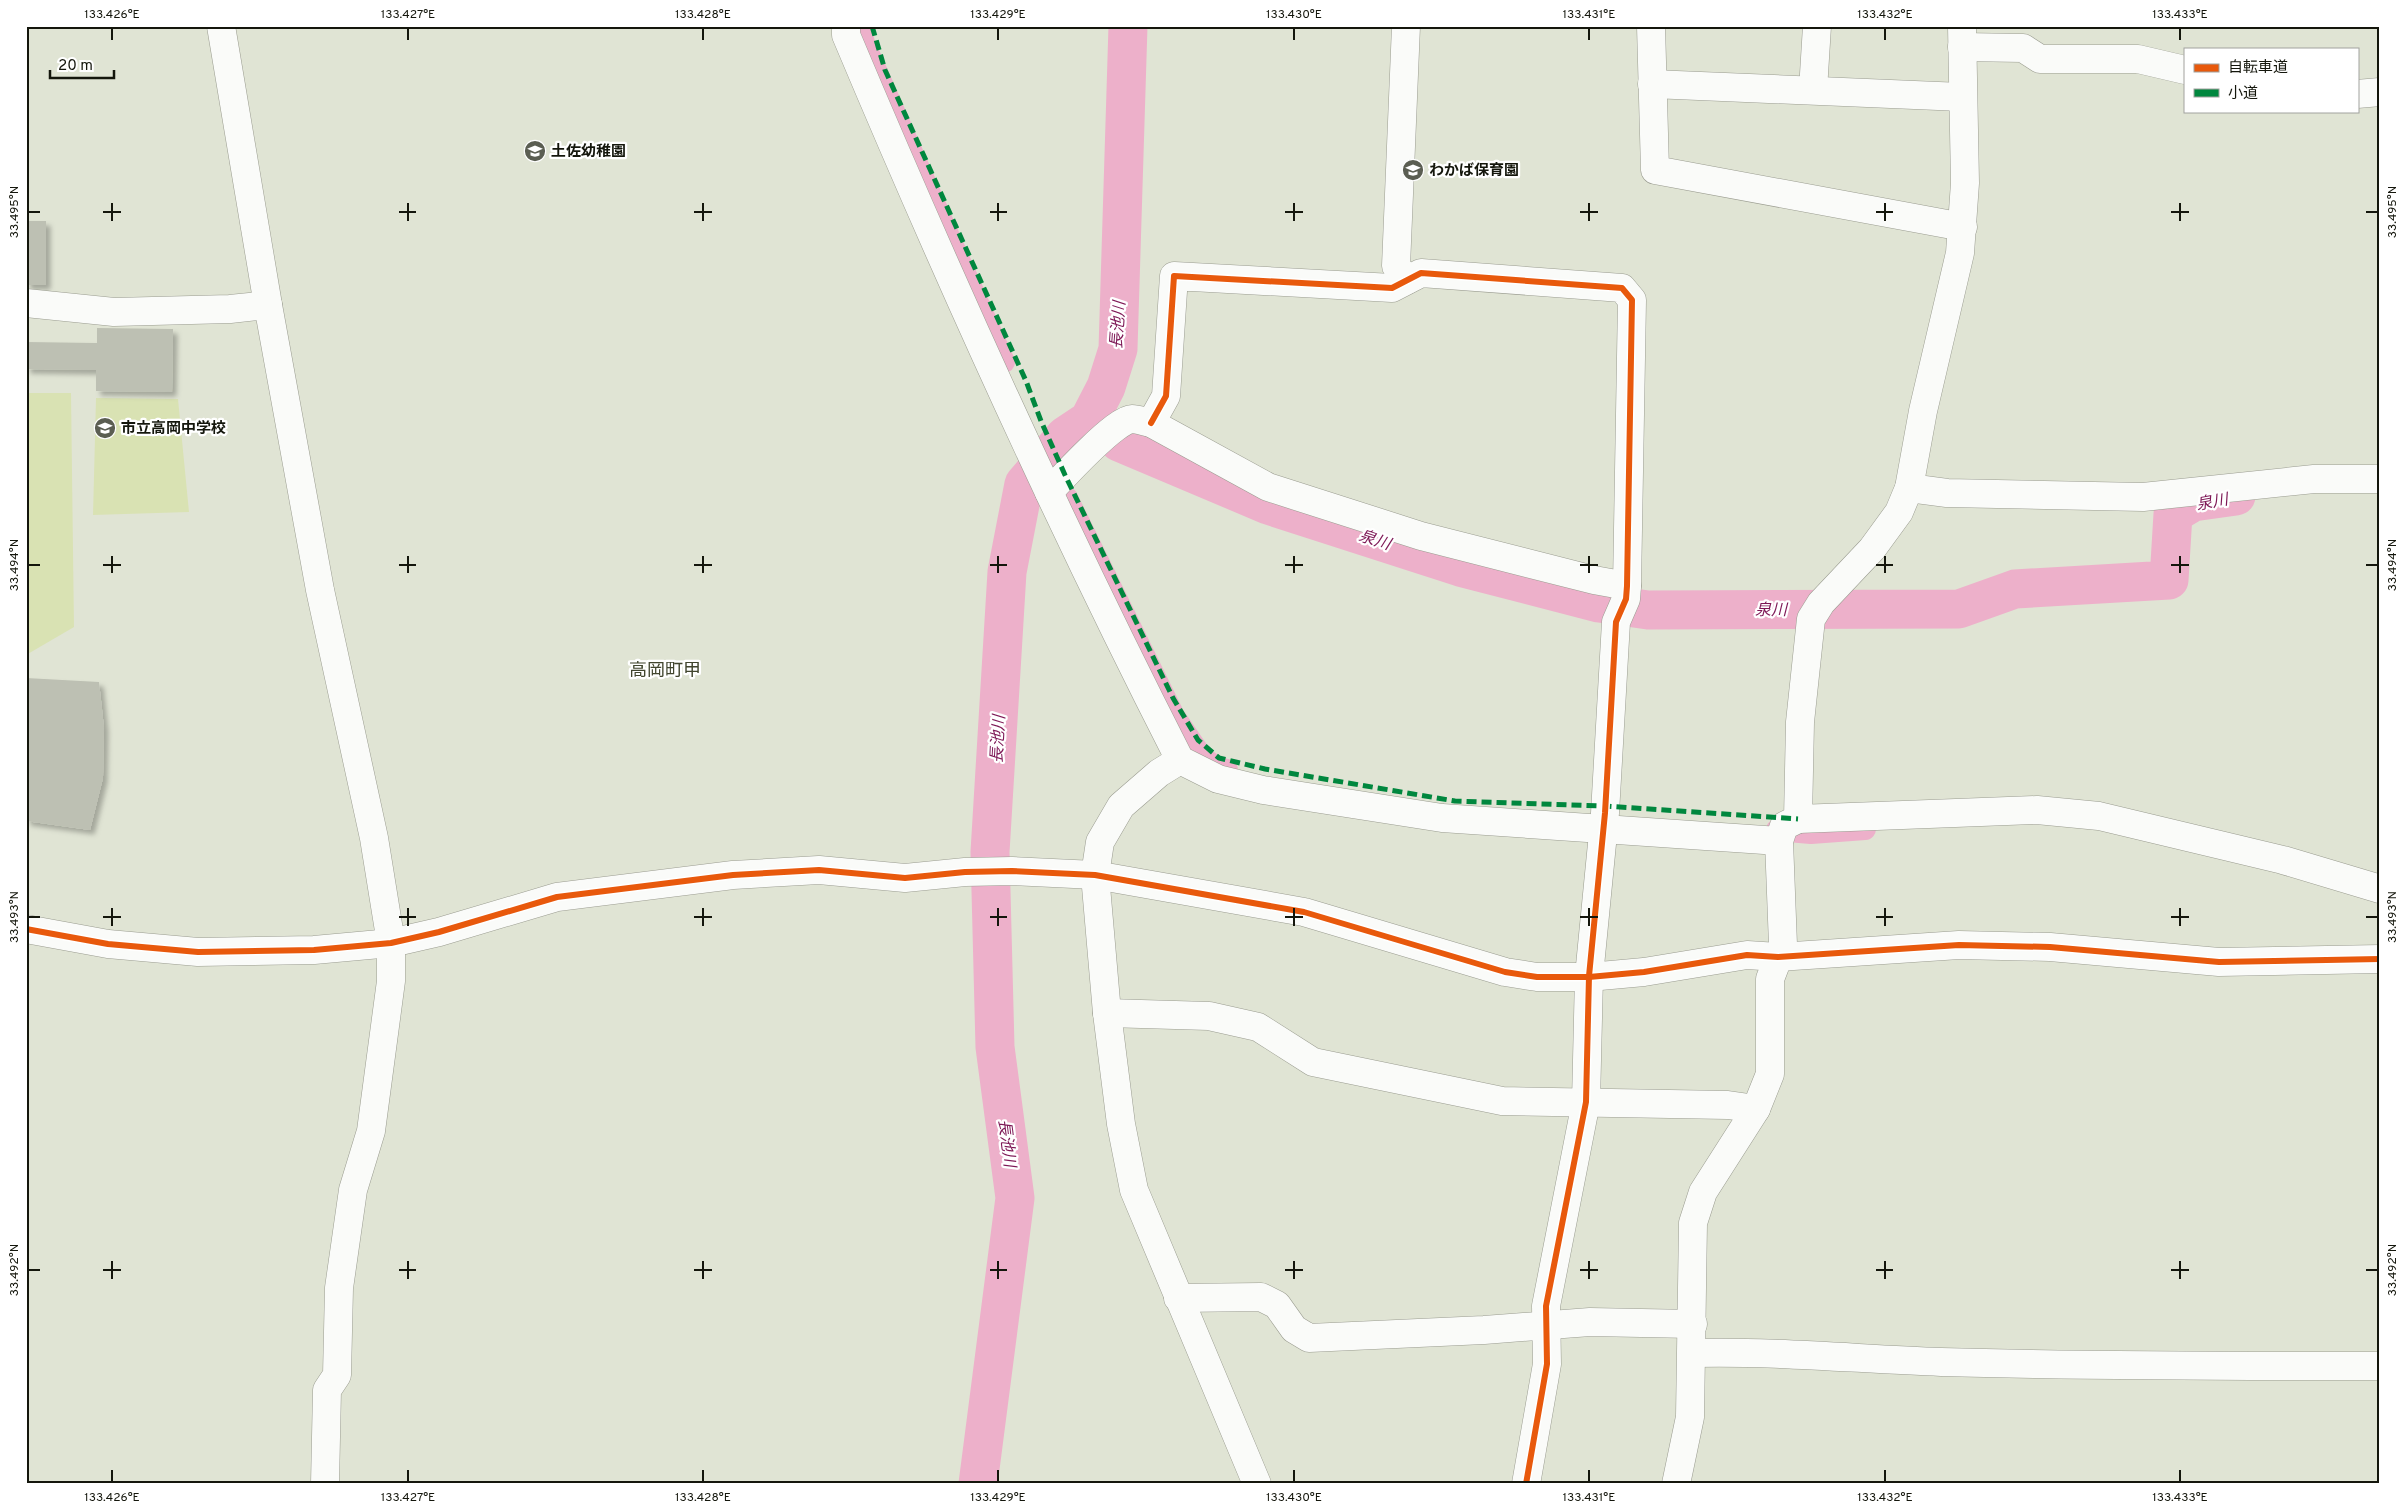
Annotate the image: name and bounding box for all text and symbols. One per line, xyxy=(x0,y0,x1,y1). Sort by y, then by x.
text: 133.426°E xyxy=(84,7,140,23)
text: 133.427°E xyxy=(381,7,435,23)
text: 133.428°E xyxy=(675,7,731,23)
text: 133.429°E xyxy=(970,7,1026,23)
text: 133.430°E xyxy=(1266,7,1322,23)
text: 133.431°E xyxy=(1563,7,1615,23)
text: 133.432°E xyxy=(1857,7,1913,23)
text: 133.433°E xyxy=(2152,7,2208,23)
scale bar xyxy=(50,48,114,80)
legend xyxy=(2184,48,2358,112)
text: 20 m xyxy=(58,57,93,76)
text: 自転車道 xyxy=(2228,59,2288,78)
text: 小道 xyxy=(2228,85,2258,104)
school or university icon: 土佐幼稚園 xyxy=(523,139,547,163)
place label: 土佐幼稚園 xyxy=(551,143,626,162)
school or university icon: わかば保育園 xyxy=(1401,158,1425,182)
place label: わかば保育園 xyxy=(1429,162,1519,181)
text: 33.495°N xyxy=(7,186,23,238)
text: 33.495°N xyxy=(2385,186,2401,238)
water label: 長池川 xyxy=(1107,299,1131,350)
school or university icon: 市立高岡中学校 xyxy=(93,416,117,440)
place label: 市立高岡中学校 xyxy=(121,420,226,439)
water label: 泉川 xyxy=(2195,490,2232,516)
water label: 泉川 xyxy=(1356,526,1395,556)
text: 33.494°N xyxy=(7,539,23,591)
text: 33.494°N xyxy=(2385,539,2401,591)
water label: 泉川 xyxy=(1755,601,1789,621)
district label: 高岡町甲 xyxy=(629,660,701,683)
water label: 長池川 xyxy=(988,713,1010,764)
text: 33.493°N xyxy=(7,891,23,943)
text: 33.493°N xyxy=(2385,891,2401,943)
water label: 長池川 xyxy=(993,1118,1019,1170)
text: 33.492°N xyxy=(7,1244,23,1296)
text: 33.492°N xyxy=(2385,1244,2401,1296)
text: 133.426°E xyxy=(84,1490,140,1506)
text: 133.427°E xyxy=(381,1490,435,1506)
text: 133.428°E xyxy=(675,1490,731,1506)
text: 133.429°E xyxy=(970,1490,1026,1506)
text: 133.430°E xyxy=(1266,1490,1322,1506)
text: 133.431°E xyxy=(1563,1490,1615,1506)
text: 133.432°E xyxy=(1857,1490,1913,1506)
text: 133.433°E xyxy=(2152,1490,2208,1506)

